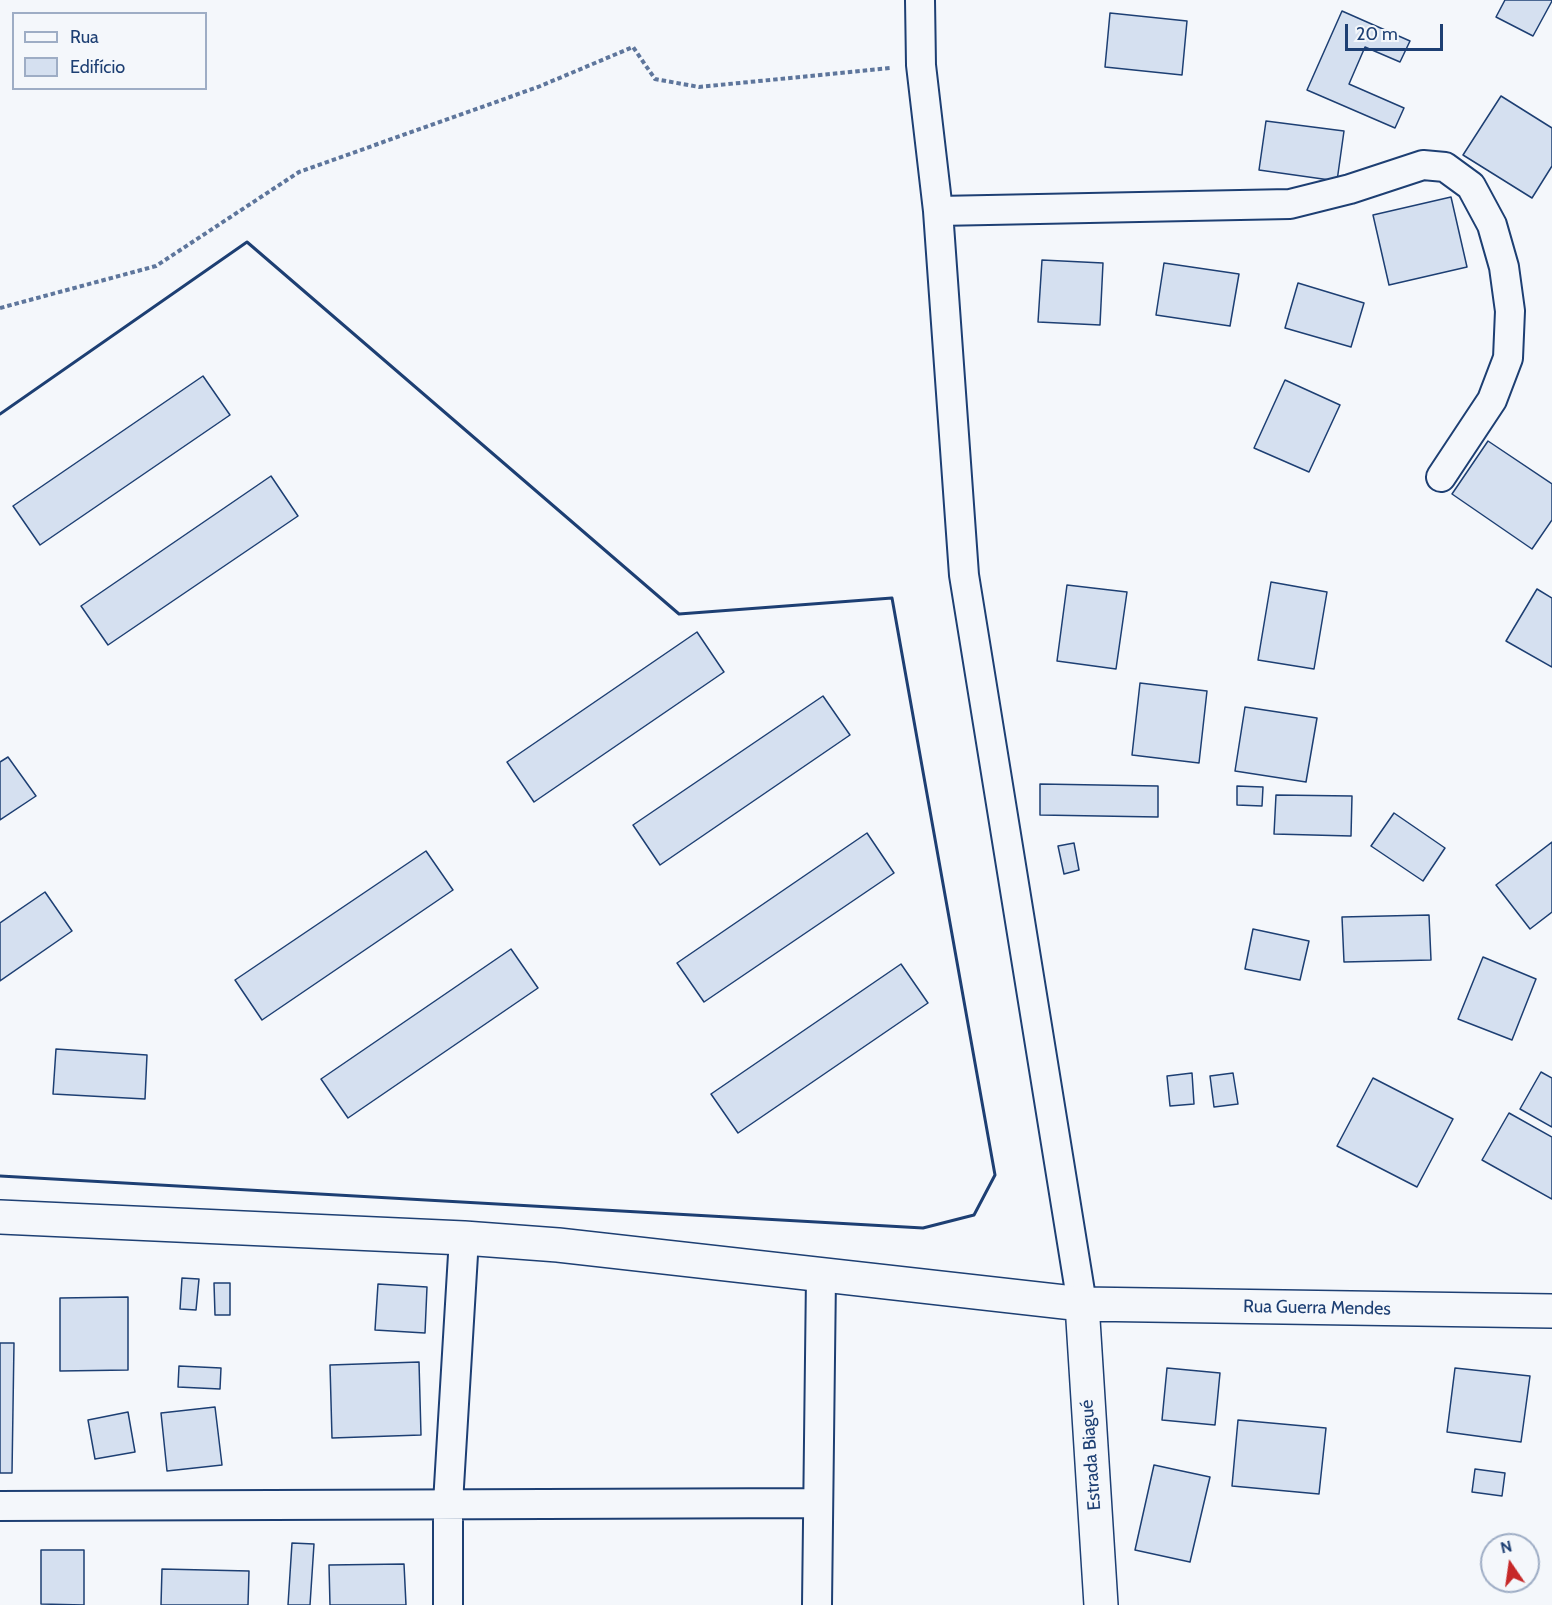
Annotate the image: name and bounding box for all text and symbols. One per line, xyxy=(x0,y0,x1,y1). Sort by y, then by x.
legend xyxy=(12,12,207,90)
scale bar xyxy=(1348,12,1446,50)
text: 20 m xyxy=(1356,23,1398,45)
text: Rua xyxy=(70,26,99,48)
text: Edifício xyxy=(70,56,125,78)
street label: Rua Guerra Mendes xyxy=(1243,1296,1391,1320)
street label: Estrada Biagué xyxy=(1076,1399,1106,1511)
north arrow xyxy=(1480,1533,1540,1593)
text: N xyxy=(1499,1536,1514,1557)

